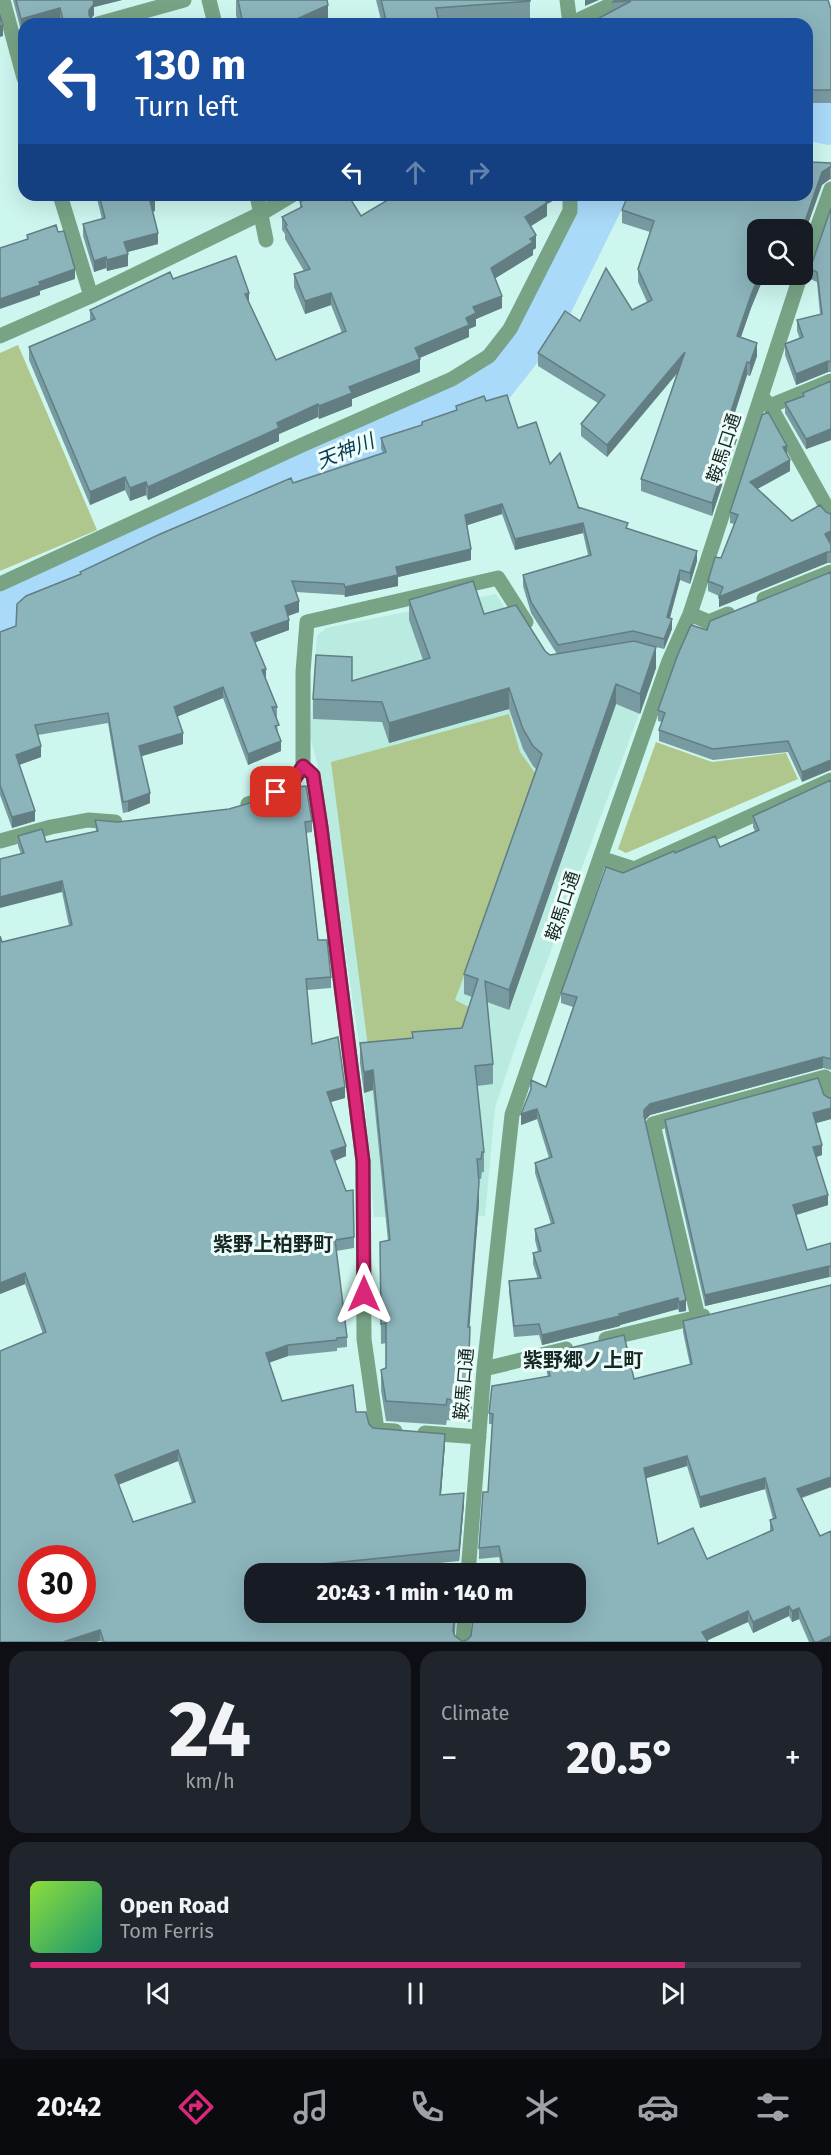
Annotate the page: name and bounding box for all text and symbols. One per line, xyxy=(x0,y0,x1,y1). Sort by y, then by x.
text: 130 m xyxy=(135,40,246,90)
icon: left xyxy=(36,42,114,120)
text: Turn left xyxy=(135,91,238,123)
icon: left xyxy=(336,156,369,189)
icon: ahead xyxy=(399,156,432,189)
icon: right xyxy=(462,156,495,189)
map controls xyxy=(747,219,813,285)
button: search xyxy=(747,219,813,285)
street label: 鞍馬口通 xyxy=(702,410,746,486)
water label: 天神川 xyxy=(313,428,379,473)
pin xyxy=(250,766,301,817)
icon: arrive xyxy=(259,775,292,808)
street label: 鞍馬口通 xyxy=(541,868,585,944)
district label: 紫野上柏野町 xyxy=(213,1232,333,1256)
position arrow xyxy=(332,1262,396,1326)
street label: 鞍馬口通 xyxy=(450,1347,478,1421)
district label: 紫野郷ノ上町 xyxy=(523,1348,643,1372)
speed limit sign: 30 xyxy=(18,1545,96,1623)
text: 20:43 · 1 min · 140 m xyxy=(317,1579,513,1606)
text: 24 xyxy=(169,1683,251,1777)
text: Climate xyxy=(441,1701,509,1725)
text: 20.5° xyxy=(566,1731,676,1785)
text: − xyxy=(441,1738,458,1778)
text: + xyxy=(785,1738,801,1778)
text: km/h xyxy=(185,1769,235,1793)
text: Open Road xyxy=(120,1892,230,1919)
text: Tom Ferris xyxy=(120,1919,214,1943)
icon: previous xyxy=(142,1977,175,2010)
icon: pause xyxy=(399,1977,432,2010)
icon: next xyxy=(656,1977,689,2010)
icon: directions xyxy=(175,2086,217,2128)
icon: music xyxy=(290,2086,332,2128)
icon: phone xyxy=(406,2086,448,2128)
icon: climate xyxy=(521,2086,563,2128)
icon: car xyxy=(637,2086,679,2128)
icon: filters xyxy=(752,2086,794,2128)
text: 20:42 xyxy=(37,2091,102,2123)

